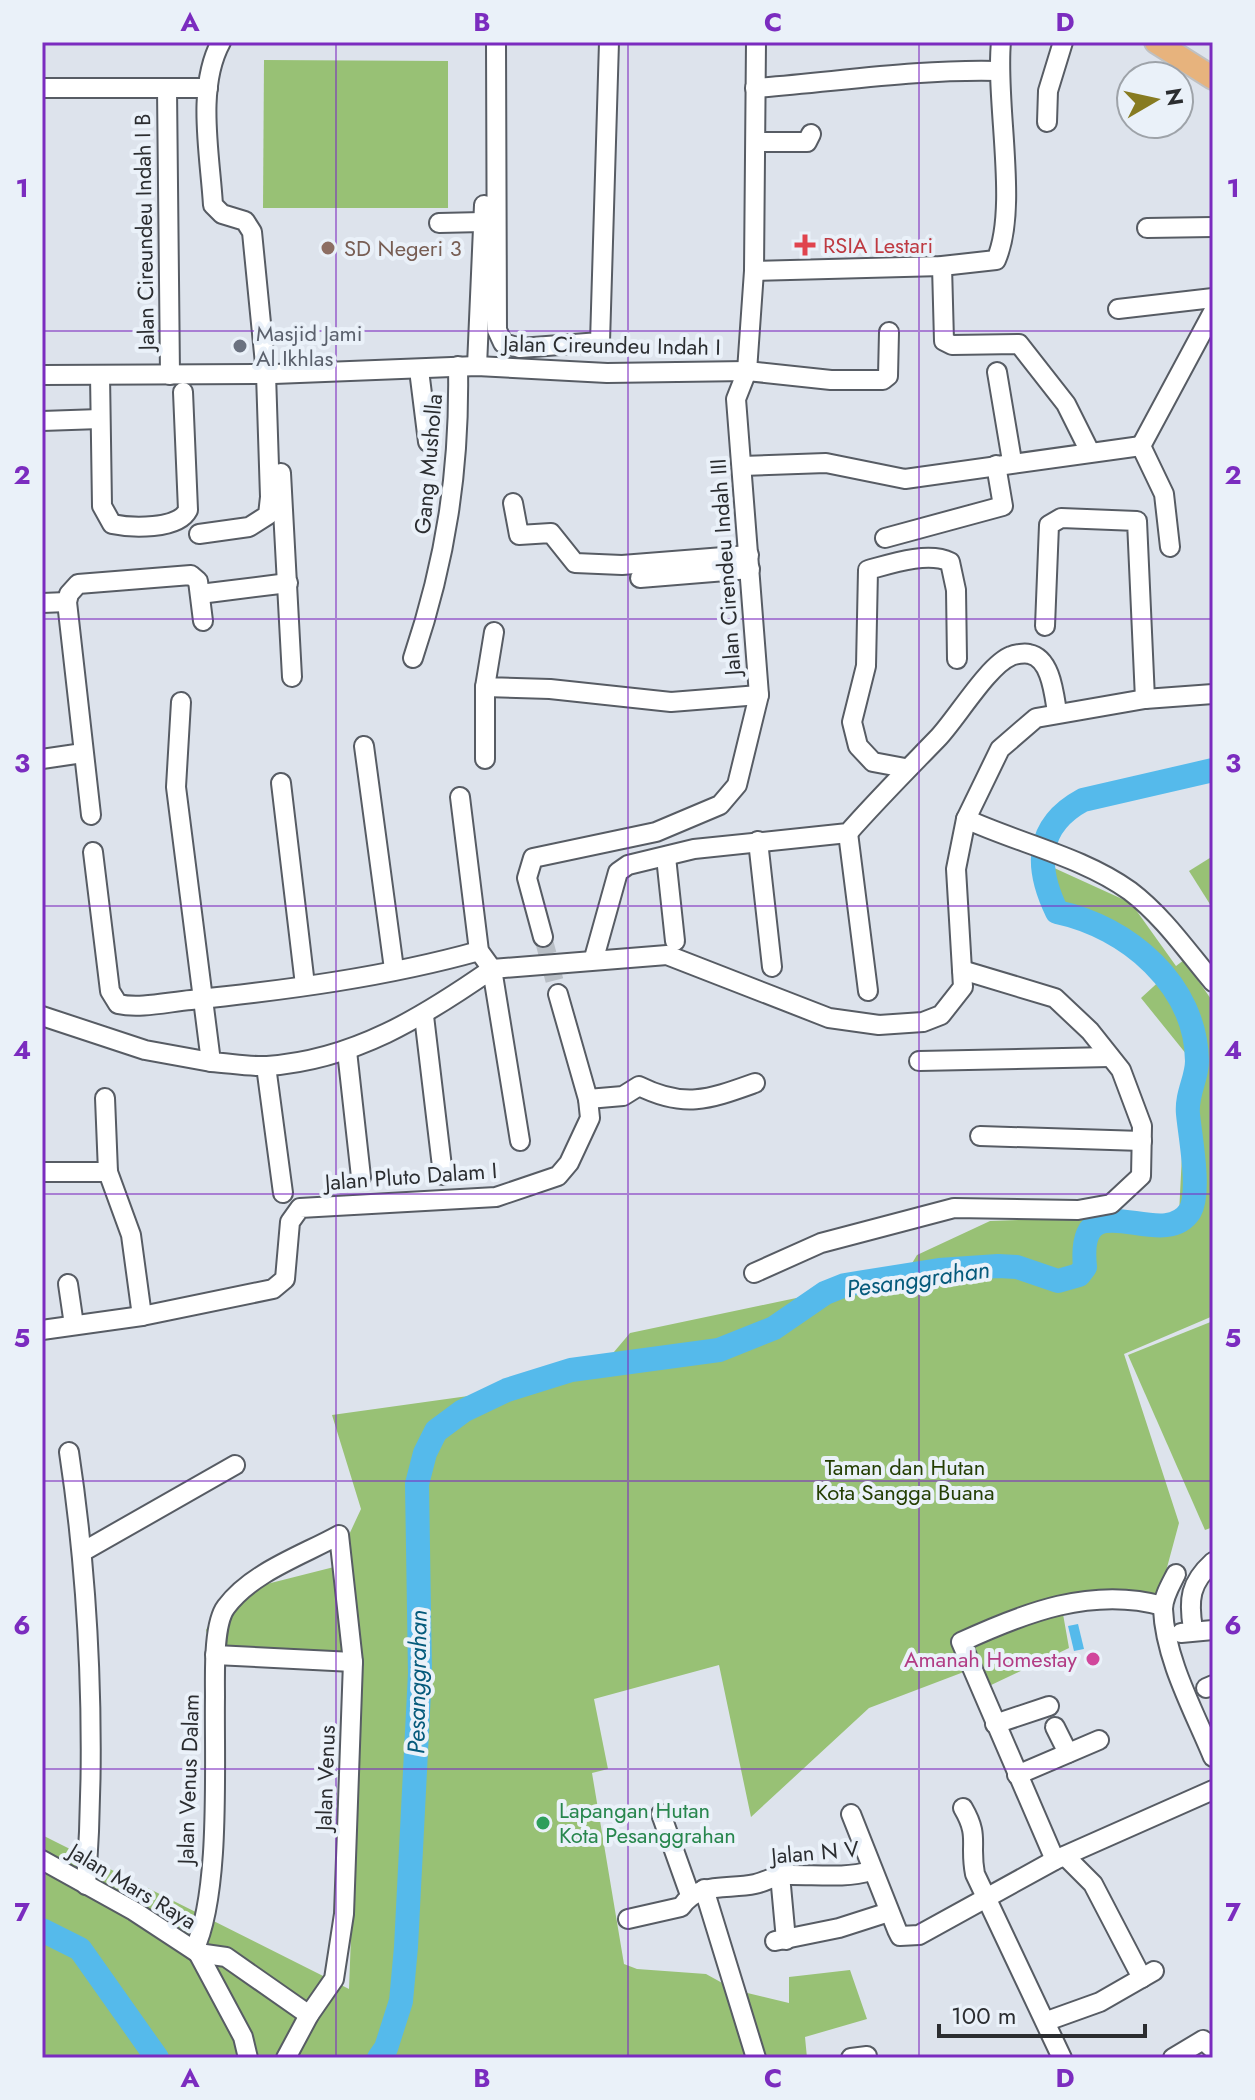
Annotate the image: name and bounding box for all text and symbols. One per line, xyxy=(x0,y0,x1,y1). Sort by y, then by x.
text: A xyxy=(179,3,200,41)
text: B xyxy=(473,3,491,41)
text: C xyxy=(764,3,782,41)
text: D xyxy=(1055,3,1075,41)
north arrow xyxy=(1115,60,1195,140)
text: N xyxy=(1158,86,1192,108)
street label: Jalan Cireundeu Indah I B xyxy=(126,113,162,354)
text: 1 xyxy=(15,169,29,207)
text: 1 xyxy=(1226,169,1240,207)
place label: RSIA Lestari xyxy=(823,229,933,261)
place label: SD Negeri 3 xyxy=(344,232,462,264)
marker: RSIA Lestari xyxy=(794,234,816,256)
marker: SD Negeri 3 xyxy=(319,239,337,257)
place label: Masjid Jami Al Ikhlas xyxy=(256,317,362,374)
street label: Jalan Cireundeu Indah I xyxy=(500,327,721,363)
marker: Masjid Jami Al Ikhlas xyxy=(231,337,249,355)
street label: Gang Musholla xyxy=(406,392,450,536)
text: 2 xyxy=(13,456,31,494)
text: 2 xyxy=(1224,456,1242,494)
street label: Jalan Cirendeu Indah III xyxy=(701,458,749,679)
text: 3 xyxy=(14,744,30,782)
text: 3 xyxy=(1225,744,1241,782)
text: 4 xyxy=(13,1031,31,1069)
text: 4 xyxy=(1224,1031,1242,1069)
street label: Jalan Pluto Dalam I xyxy=(321,1154,498,1198)
water label: Pesanggrahan xyxy=(844,1252,992,1306)
text: 5 xyxy=(14,1319,30,1357)
text: 5 xyxy=(1225,1319,1241,1357)
park label: Taman dan Hutan Kota Sangga Buana xyxy=(815,1451,995,1508)
text: 6 xyxy=(13,1606,31,1644)
text: 6 xyxy=(1224,1606,1242,1644)
water label: Pesanggrahan xyxy=(398,1609,436,1755)
place label: Amanah Homestay xyxy=(904,1643,1077,1675)
marker: Amanah Homestay xyxy=(1084,1650,1102,1668)
street label: Jalan Venus Dalam xyxy=(169,1693,207,1868)
street label: Jalan Venus xyxy=(307,1724,343,1834)
place label: Lapangan Hutan Kota Pesanggrahan xyxy=(559,1794,736,1851)
marker: Lapangan Hutan Kota Pesanggrahan xyxy=(534,1814,552,1832)
street label: Jalan N V xyxy=(767,1832,861,1872)
street label: Jalan Mars Raya xyxy=(60,1834,203,1937)
text: 7 xyxy=(14,1893,30,1931)
text: 7 xyxy=(1225,1893,1241,1931)
scale bar xyxy=(939,1988,1145,2038)
text: 100 m xyxy=(951,1998,1017,2033)
text: A xyxy=(179,2059,200,2097)
text: B xyxy=(473,2059,491,2097)
text: C xyxy=(764,2059,782,2097)
text: D xyxy=(1055,2059,1075,2097)

